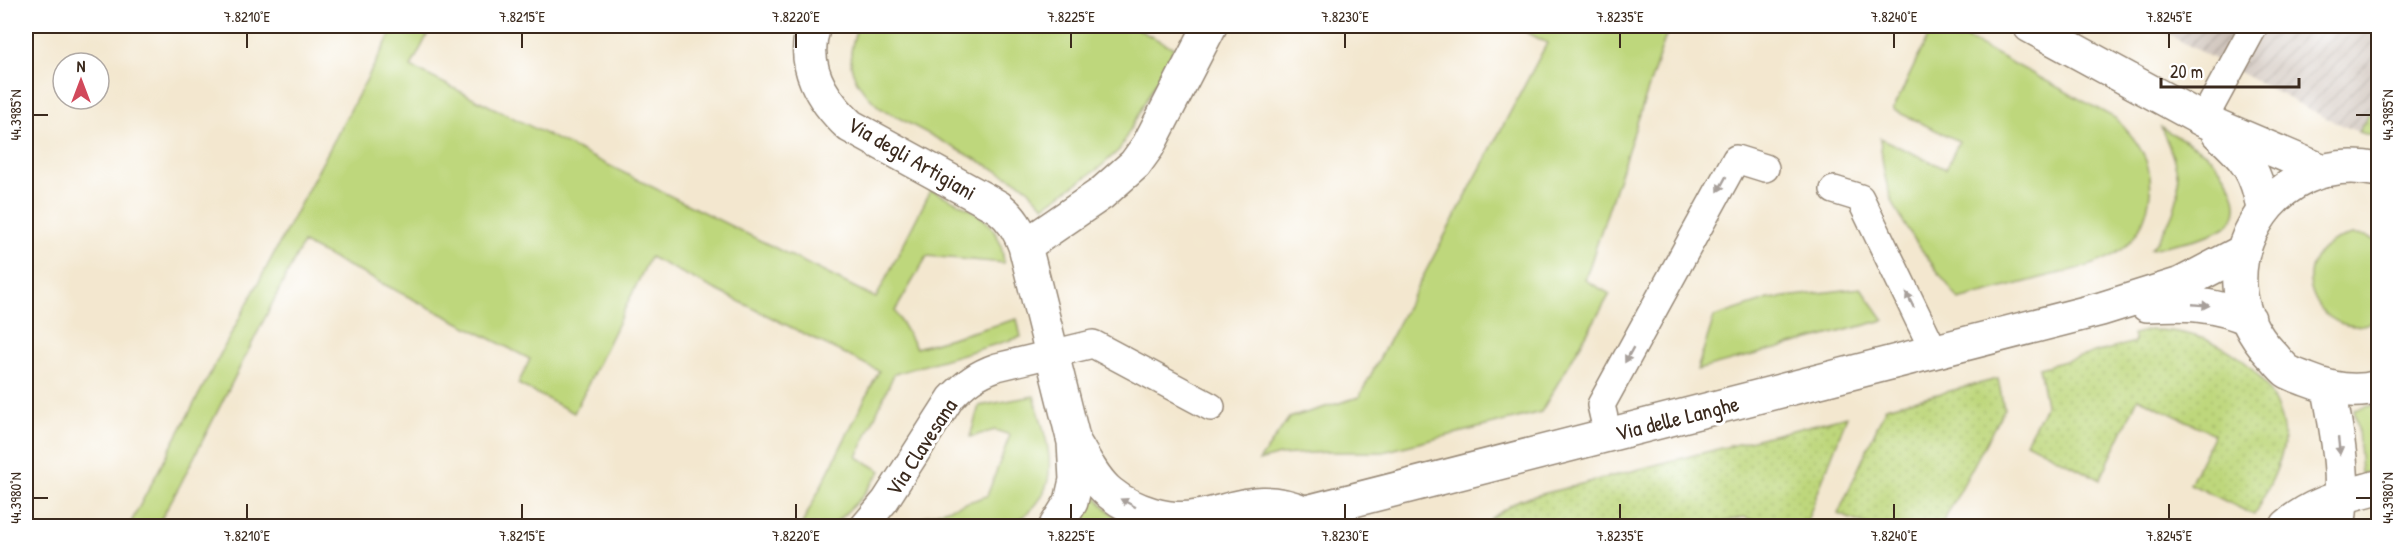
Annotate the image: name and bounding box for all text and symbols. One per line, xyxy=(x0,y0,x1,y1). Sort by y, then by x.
text: 7.8210°E xyxy=(224,6,271,27)
text: 7.8215°E xyxy=(499,6,545,27)
text: 7.8220°E xyxy=(772,6,820,27)
text: 7.8225°E xyxy=(1047,6,1095,27)
text: 7.8230°E xyxy=(1321,6,1369,27)
text: 7.8235°E xyxy=(1596,6,1644,27)
text: 7.8240°E xyxy=(1871,6,1918,27)
text: 7.8245°E xyxy=(2146,6,2192,27)
north arrow xyxy=(51,51,111,111)
scale bar xyxy=(2161,51,2299,89)
text: N xyxy=(77,55,86,77)
text: 20 m xyxy=(2170,59,2203,84)
text: 44.3985°N xyxy=(5,89,26,141)
text: 44.3985°N xyxy=(2377,89,2398,141)
street label: Via degli Artigiani xyxy=(842,109,982,207)
one-way arrow xyxy=(1717,176,1728,192)
one-way arrow xyxy=(1905,292,1914,309)
one-way arrow xyxy=(2192,300,2211,310)
one-way arrow xyxy=(1624,347,1634,364)
street label: Via delle Langhe xyxy=(1612,388,1742,448)
street label: Via Clavesana xyxy=(878,392,964,502)
one-way arrow xyxy=(2334,437,2344,456)
text: 44.3980°N xyxy=(5,472,26,524)
text: 44.3980°N xyxy=(2377,472,2398,524)
one-way arrow xyxy=(1119,498,1136,508)
text: 7.8210°E xyxy=(224,525,271,546)
text: 7.8215°E xyxy=(499,525,545,546)
text: 7.8220°E xyxy=(772,525,820,546)
text: 7.8225°E xyxy=(1047,525,1095,546)
text: 7.8230°E xyxy=(1321,525,1369,546)
text: 7.8235°E xyxy=(1596,525,1644,546)
text: 7.8240°E xyxy=(1871,525,1918,546)
text: 7.8245°E xyxy=(2146,525,2192,546)

